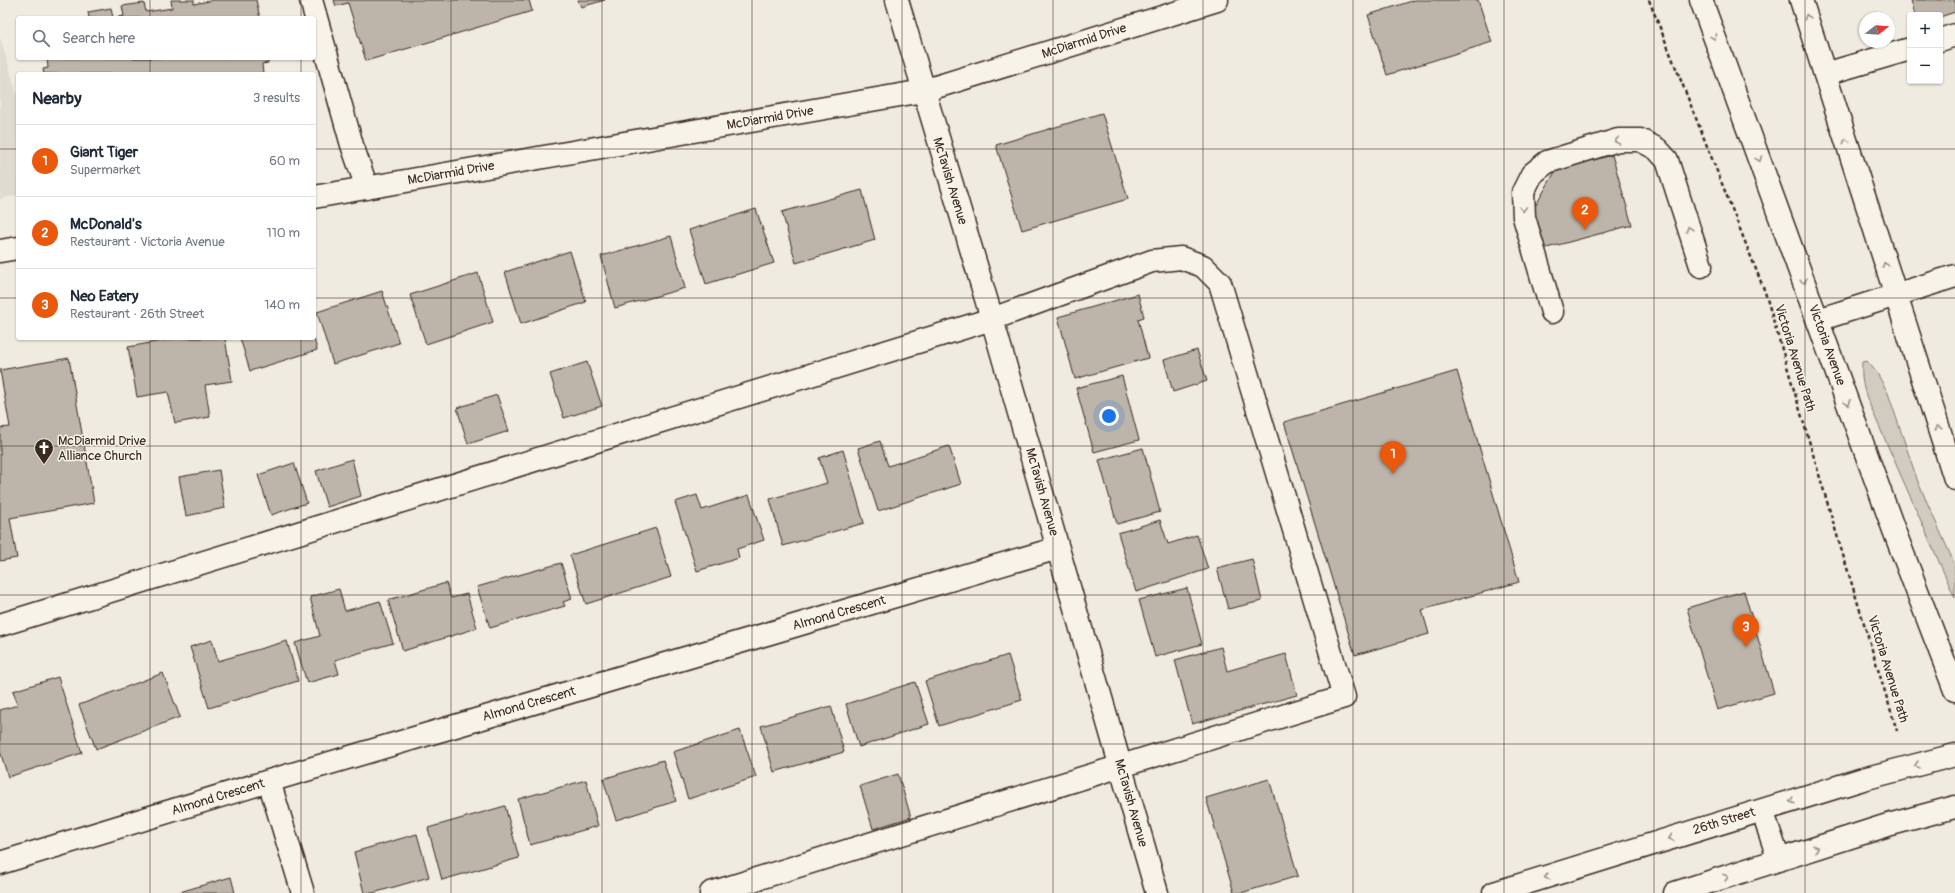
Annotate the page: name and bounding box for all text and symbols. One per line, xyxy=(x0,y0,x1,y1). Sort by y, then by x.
north arrow xyxy=(1859,12,1895,48)
map controls xyxy=(1907,12,1943,84)
button: + xyxy=(1907,12,1943,48)
one-way arrow xyxy=(1803,14,1812,21)
search box xyxy=(16,16,316,60)
street label: McDiarmid Drive xyxy=(1040,20,1129,62)
icon: search xyxy=(30,27,52,49)
text: Search here xyxy=(62,29,135,48)
one-way arrow xyxy=(1710,33,1718,40)
button: − xyxy=(1907,48,1943,84)
text: Nearby xyxy=(32,88,81,109)
text: 3 results xyxy=(253,90,300,106)
street label: McDiarmid Drive xyxy=(725,102,815,134)
street label: McTavish Avenue xyxy=(929,135,971,227)
one-way arrow xyxy=(1614,136,1620,145)
one-way arrow xyxy=(1842,138,1851,145)
text: Giant Tiger xyxy=(70,143,138,162)
text: 1 xyxy=(42,153,48,169)
text: 60 m xyxy=(269,153,300,169)
one-way arrow xyxy=(1754,155,1762,162)
street label: McDiarmid Drive xyxy=(406,157,496,189)
text: Supermarket xyxy=(70,162,141,178)
pin: 2 xyxy=(1572,197,1598,230)
one-way arrow xyxy=(1519,206,1527,212)
text: McDonald's xyxy=(70,215,142,234)
text: 2 xyxy=(41,225,49,241)
text: 110 m xyxy=(267,225,300,241)
one-way arrow xyxy=(1685,226,1694,233)
text: Restaurant · Victoria Avenue xyxy=(70,234,225,250)
one-way arrow xyxy=(1881,262,1890,269)
one-way arrow xyxy=(1799,277,1807,284)
text: Neo Eatery xyxy=(70,287,138,306)
text: 3 xyxy=(41,297,49,313)
text: 140 m xyxy=(264,297,300,313)
street label: Victoria Avenue Path xyxy=(1771,302,1819,414)
street label: Victoria Avenue xyxy=(1805,302,1849,388)
text: Restaurant · 26th Street xyxy=(70,306,204,322)
one-way arrow xyxy=(1843,399,1852,406)
your location xyxy=(1099,406,1119,426)
one-way arrow xyxy=(1935,425,1943,432)
place label: McDiarmid Drive Alliance Church xyxy=(58,433,147,464)
church icon: McDiarmid Drive Alliance Church xyxy=(33,437,55,465)
pin: 1 xyxy=(1380,441,1406,474)
street label: McTavish Avenue xyxy=(1022,446,1062,538)
street label: Almond Crescent xyxy=(790,592,888,634)
street label: Victoria Avenue Path xyxy=(1864,613,1912,725)
pin: 3 xyxy=(1733,614,1759,647)
street label: Almond Crescent xyxy=(480,683,578,725)
street label: McTavish Avenue xyxy=(1111,757,1151,849)
one-way arrow xyxy=(1914,760,1920,768)
street label: Almond Crescent xyxy=(170,775,267,819)
one-way arrow xyxy=(1789,796,1796,804)
street label: 26th Street xyxy=(1691,804,1758,838)
one-way arrow xyxy=(1668,833,1675,842)
one-way arrow xyxy=(1813,844,1820,853)
one-way arrow xyxy=(1544,872,1551,880)
one-way arrow xyxy=(1722,873,1729,882)

